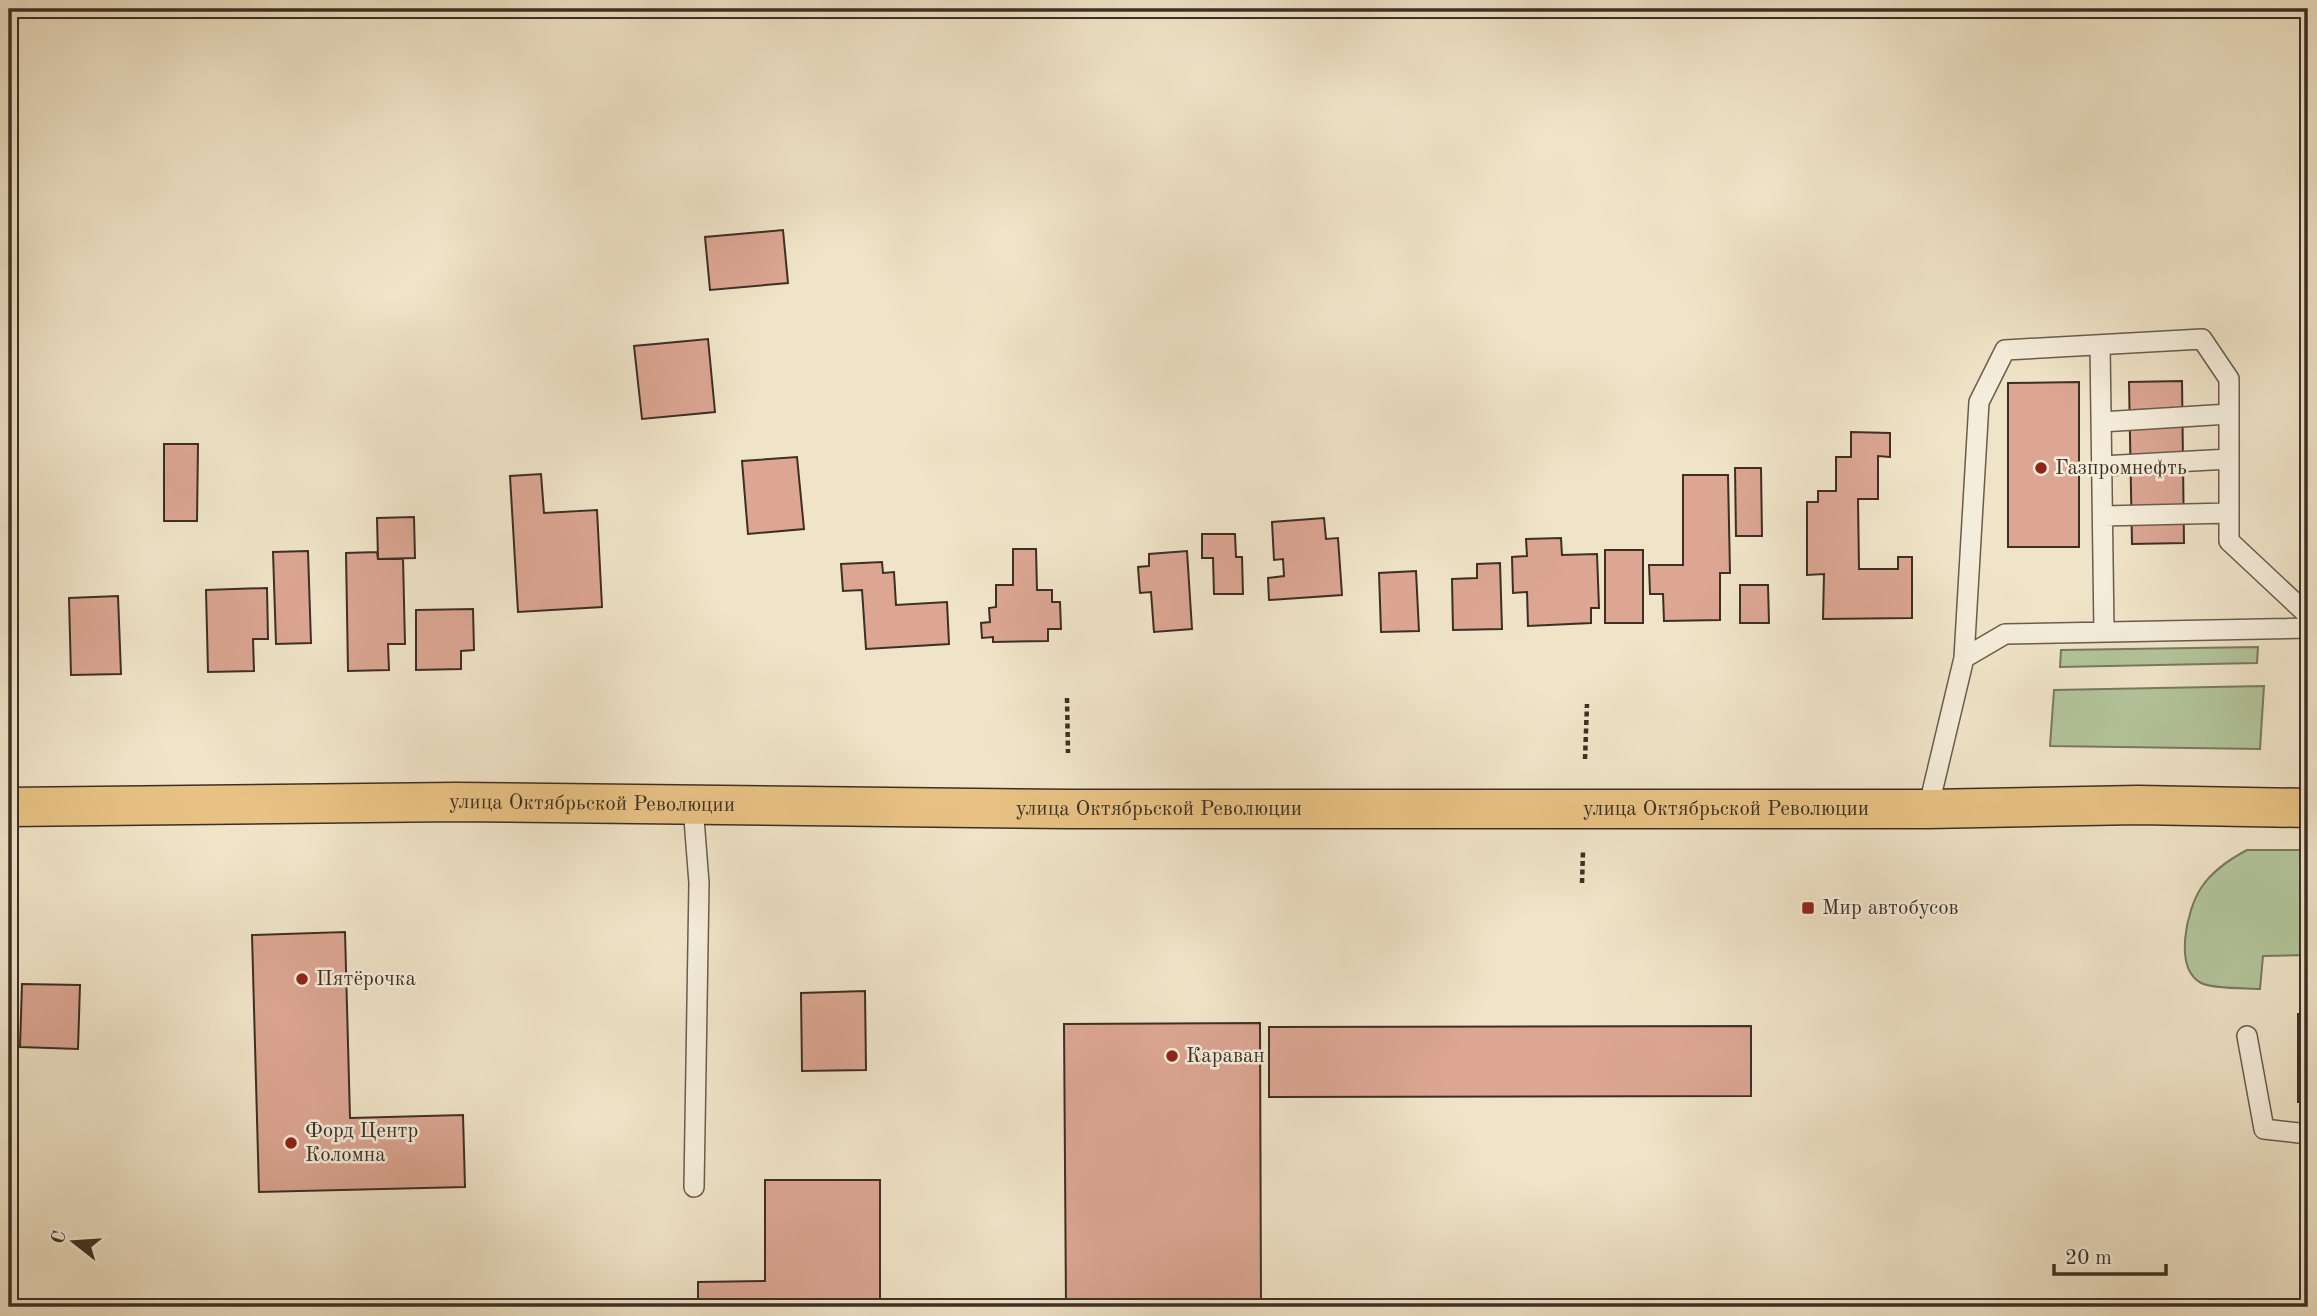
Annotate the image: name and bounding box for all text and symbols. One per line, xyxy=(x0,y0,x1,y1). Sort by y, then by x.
place label: Газпромнефть xyxy=(2055,458,2187,479)
marker: Газпромнефть xyxy=(2033,460,2049,476)
street label: улица Октябрьской Революции xyxy=(449,791,735,816)
street label: улица Октябрьской Революции xyxy=(1016,798,1302,820)
street label: улица Октябрьской Революции xyxy=(1583,799,1869,820)
place label: Мир автобусов xyxy=(1822,898,1959,919)
marker: Мир автобусов xyxy=(1800,900,1816,916)
place label: Пятёрочка xyxy=(316,969,416,990)
marker: Пятёрочка xyxy=(294,971,310,987)
place label: Караван xyxy=(1186,1046,1265,1067)
marker: Караван xyxy=(1164,1048,1180,1064)
place label: Форд Центр Коломна xyxy=(305,1121,418,1166)
marker: Форд Центр Коломна xyxy=(283,1135,299,1151)
north arrow xyxy=(38,1208,108,1278)
text: С xyxy=(49,1229,71,1247)
scale bar xyxy=(2054,1232,2166,1276)
text: 20 m xyxy=(2065,1248,2112,1269)

